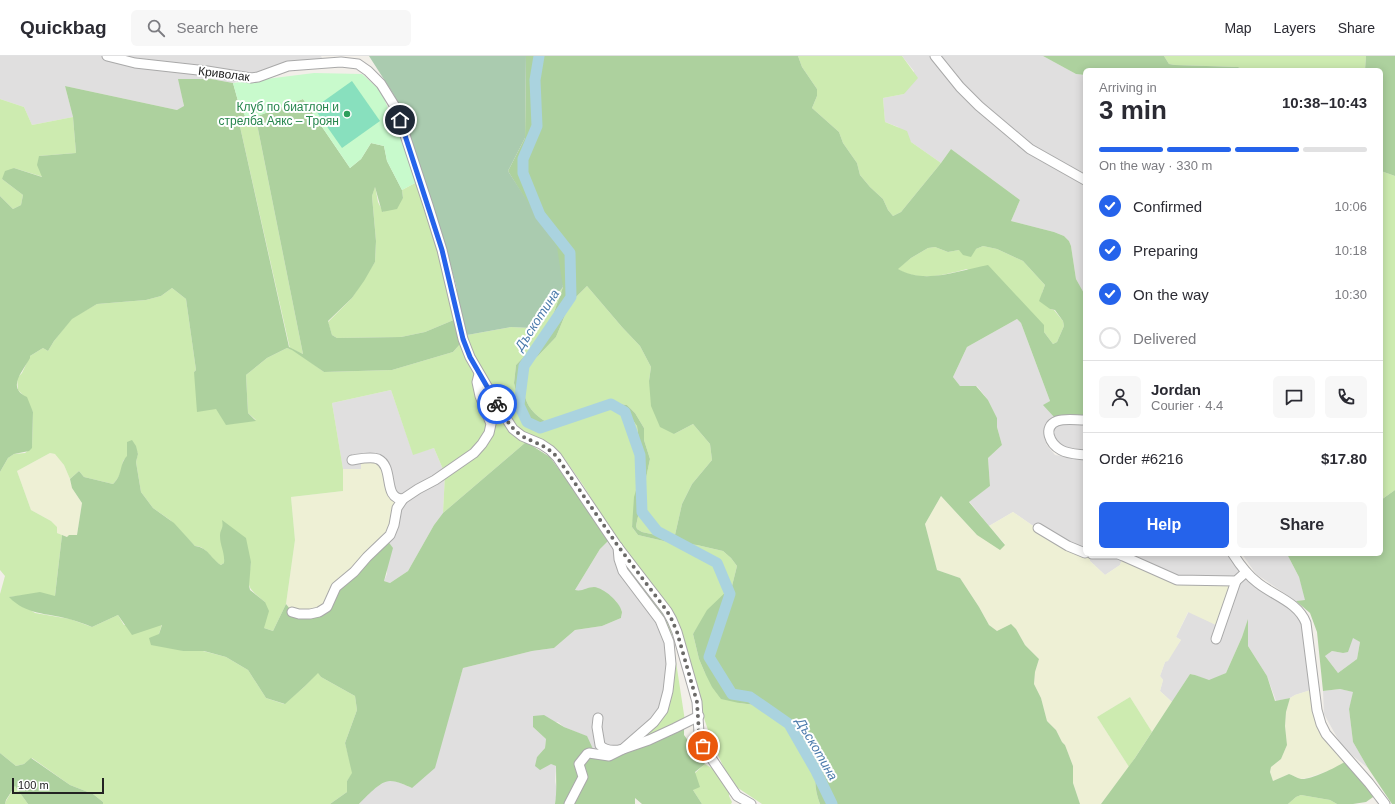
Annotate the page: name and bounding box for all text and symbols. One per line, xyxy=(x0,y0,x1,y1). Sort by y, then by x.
search box xyxy=(131,10,411,46)
text: Quickbag xyxy=(20,17,107,38)
icon: search xyxy=(145,17,167,39)
text: Search here xyxy=(177,19,258,36)
text: Map xyxy=(1224,20,1252,36)
text: Layers xyxy=(1274,20,1316,36)
text: Share xyxy=(1338,20,1375,36)
street label: Криволак xyxy=(197,64,251,84)
text: Arriving in xyxy=(1099,80,1157,95)
text: 10:38–10:43 xyxy=(1282,94,1367,111)
text: 3 min xyxy=(1099,95,1167,125)
place label: Клуб по биатлон и стрелба Аякс – Троян xyxy=(219,100,339,128)
pin xyxy=(383,103,417,137)
marker: Клуб по биатлон и стрелба Аякс – Троян xyxy=(342,109,352,119)
icon: home xyxy=(389,109,411,131)
text: On the way · 330 m xyxy=(1099,158,1212,173)
icon: check xyxy=(1099,195,1121,217)
text: Confirmed xyxy=(1133,198,1202,215)
text: 10:06 xyxy=(1334,199,1367,214)
icon: check xyxy=(1099,239,1121,261)
text: Preparing xyxy=(1133,242,1198,259)
text: 10:18 xyxy=(1334,243,1367,258)
icon: check xyxy=(1099,283,1121,305)
text: On the way xyxy=(1133,286,1209,303)
water label: Дъскотина xyxy=(511,287,562,355)
text: 10:30 xyxy=(1334,287,1367,302)
text: Delivered xyxy=(1133,330,1196,347)
button: person xyxy=(1099,376,1141,418)
button: chat xyxy=(1273,376,1315,418)
button: phone xyxy=(1325,376,1367,418)
text: Jordan xyxy=(1151,381,1201,398)
courier xyxy=(477,384,517,424)
icon: bike xyxy=(486,393,508,415)
text: Courier · 4.4 xyxy=(1151,398,1223,413)
text: Order #6216 xyxy=(1099,450,1183,467)
text: $17.80 xyxy=(1321,450,1367,467)
button: Help xyxy=(1099,502,1229,548)
button: Share xyxy=(1237,502,1367,548)
water label: Дъскотина xyxy=(792,713,841,783)
pin xyxy=(686,729,720,763)
icon: bag xyxy=(692,735,714,757)
scale bar xyxy=(12,776,104,795)
text: 100 m xyxy=(18,779,49,791)

